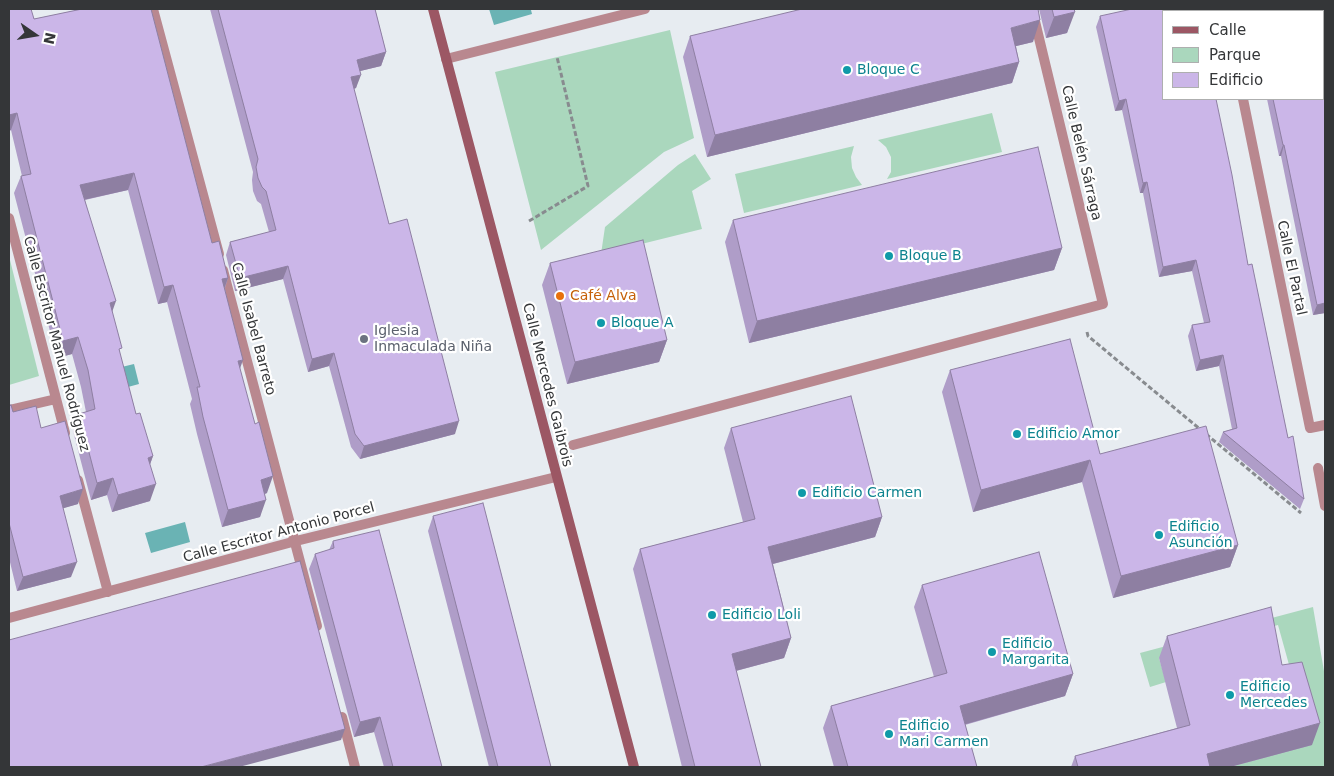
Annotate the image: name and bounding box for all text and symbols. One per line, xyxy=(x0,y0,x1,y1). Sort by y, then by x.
north arrow xyxy=(10,10,60,60)
legend xyxy=(1162,10,1324,100)
text: Calle xyxy=(1209,21,1246,39)
text: N xyxy=(41,31,59,46)
text: Parque xyxy=(1209,46,1261,64)
place label: Bloque C xyxy=(857,62,920,78)
marker: Bloque C xyxy=(841,64,853,76)
text: Edificio xyxy=(1209,71,1263,89)
street label: Calle Belén Sárraga xyxy=(1057,84,1105,222)
street label: Calle El Partal xyxy=(1273,219,1309,317)
street label: Calle Escritor Manuel Rodríguez xyxy=(19,235,93,453)
place label: Bloque B xyxy=(899,248,961,264)
marker: Bloque B xyxy=(883,250,895,262)
street label: Calle Isabel Barreto xyxy=(227,261,279,397)
place label: Café Alva xyxy=(570,288,637,304)
marker: Café Alva xyxy=(554,290,566,302)
street label: Calle Mercedes Gaibrois xyxy=(518,301,576,469)
place label: Bloque A xyxy=(611,315,673,331)
marker: Bloque A xyxy=(595,317,607,329)
place label: Iglesia Inmaculada Niña xyxy=(374,323,492,356)
marker: Iglesia Inmaculada Niña xyxy=(358,333,370,345)
place label: Edificio Amor xyxy=(1027,426,1120,442)
marker: Edificio Amor xyxy=(1011,428,1023,440)
place label: Edificio Carmen xyxy=(812,485,922,501)
marker: Edificio Carmen xyxy=(796,487,808,499)
street label: Calle Escritor Antonio Porcel xyxy=(181,499,377,567)
place label: Edificio Asunción xyxy=(1169,519,1233,552)
marker: Edificio Asunción xyxy=(1153,529,1165,541)
place label: Edificio Loli xyxy=(722,607,801,623)
marker: Edificio Loli xyxy=(706,609,718,621)
place label: Edificio Margarita xyxy=(1002,636,1069,669)
marker: Edificio Margarita xyxy=(986,646,998,658)
place label: Edificio Mercedes xyxy=(1240,679,1307,712)
marker: Edificio Mercedes xyxy=(1224,689,1236,701)
place label: Edificio Mari Carmen xyxy=(899,718,989,750)
marker: Edificio Mari Carmen xyxy=(883,728,895,740)

